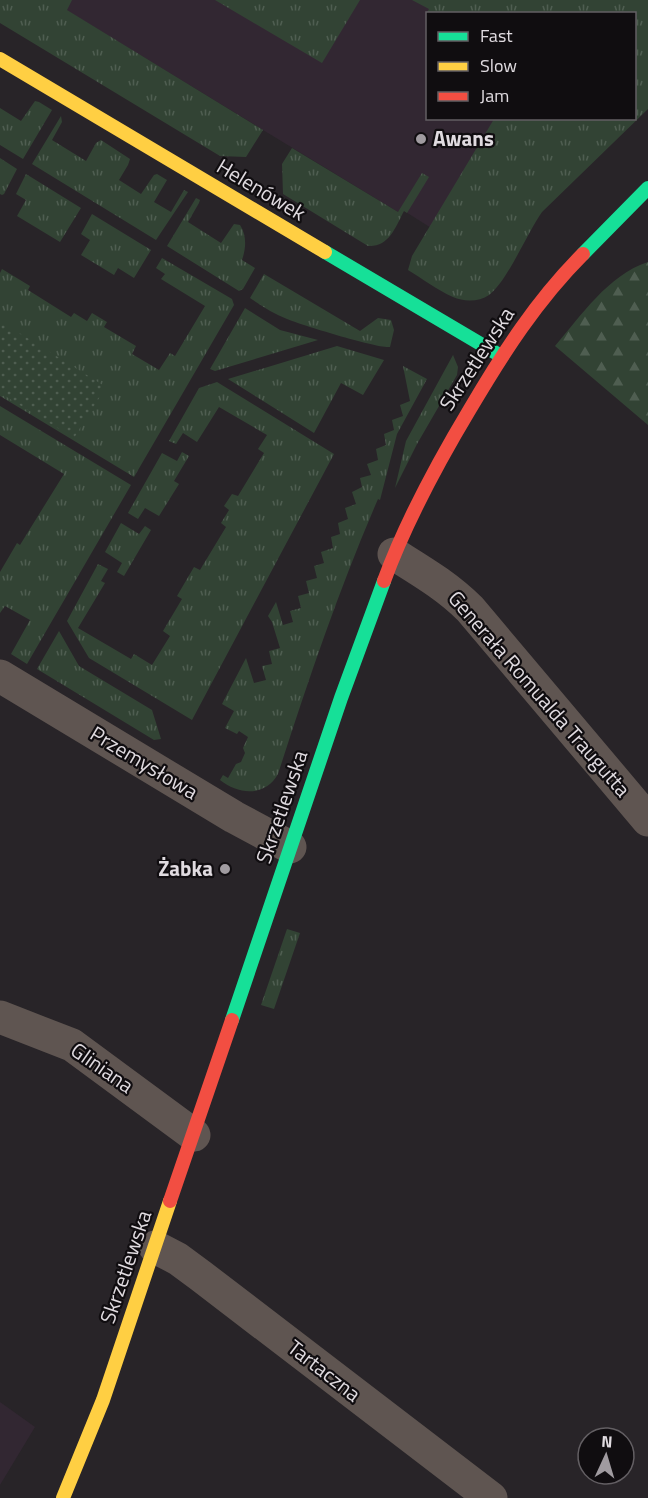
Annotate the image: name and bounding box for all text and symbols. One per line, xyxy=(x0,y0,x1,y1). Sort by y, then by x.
legend xyxy=(426,12,636,120)
text: Fast xyxy=(480,22,513,49)
text: Slow xyxy=(480,52,517,79)
text: Jam xyxy=(480,82,509,109)
place label: Awans xyxy=(433,122,494,154)
marker: Awans xyxy=(414,132,428,146)
street label: Helenówek xyxy=(211,150,312,228)
street label: Skrzetlewska xyxy=(431,300,522,417)
street label: Generała Romualda Traugutta xyxy=(441,583,639,804)
street label: Przemysłowa xyxy=(84,717,205,807)
street label: Skrzetlewska xyxy=(247,745,315,868)
place label: Żabka xyxy=(158,852,213,884)
marker: Żabka xyxy=(218,862,232,876)
street label: Gliniana xyxy=(64,1034,141,1101)
street label: Skrzetlewska xyxy=(91,1205,159,1328)
street label: Tartaczna xyxy=(281,1331,368,1409)
north arrow xyxy=(576,1426,636,1486)
text: N xyxy=(601,1429,613,1453)

